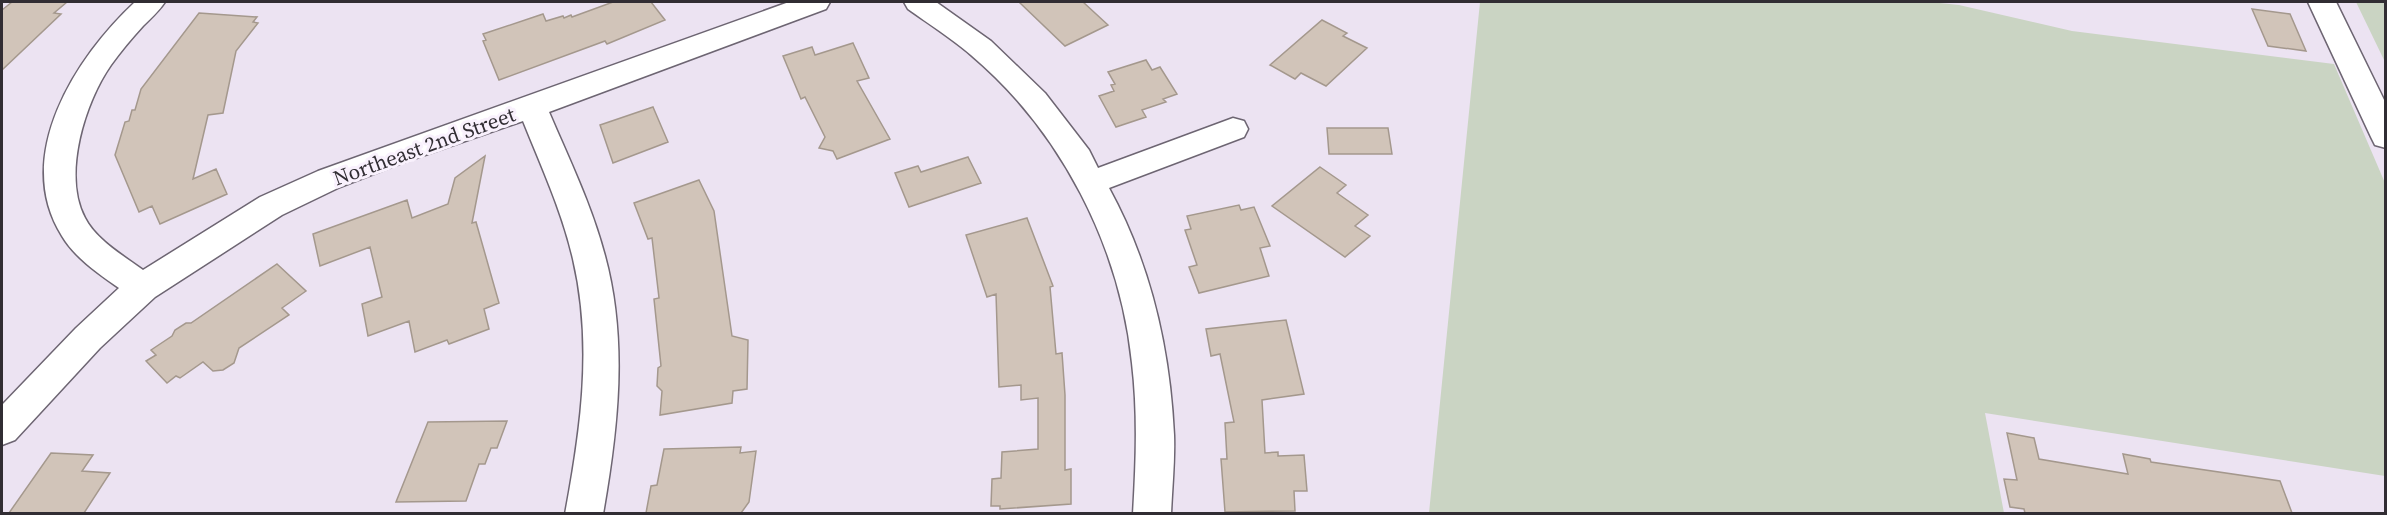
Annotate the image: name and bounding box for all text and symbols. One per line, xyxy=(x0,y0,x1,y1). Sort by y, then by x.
street label: Northeast 2nd Street xyxy=(329,100,519,192)

